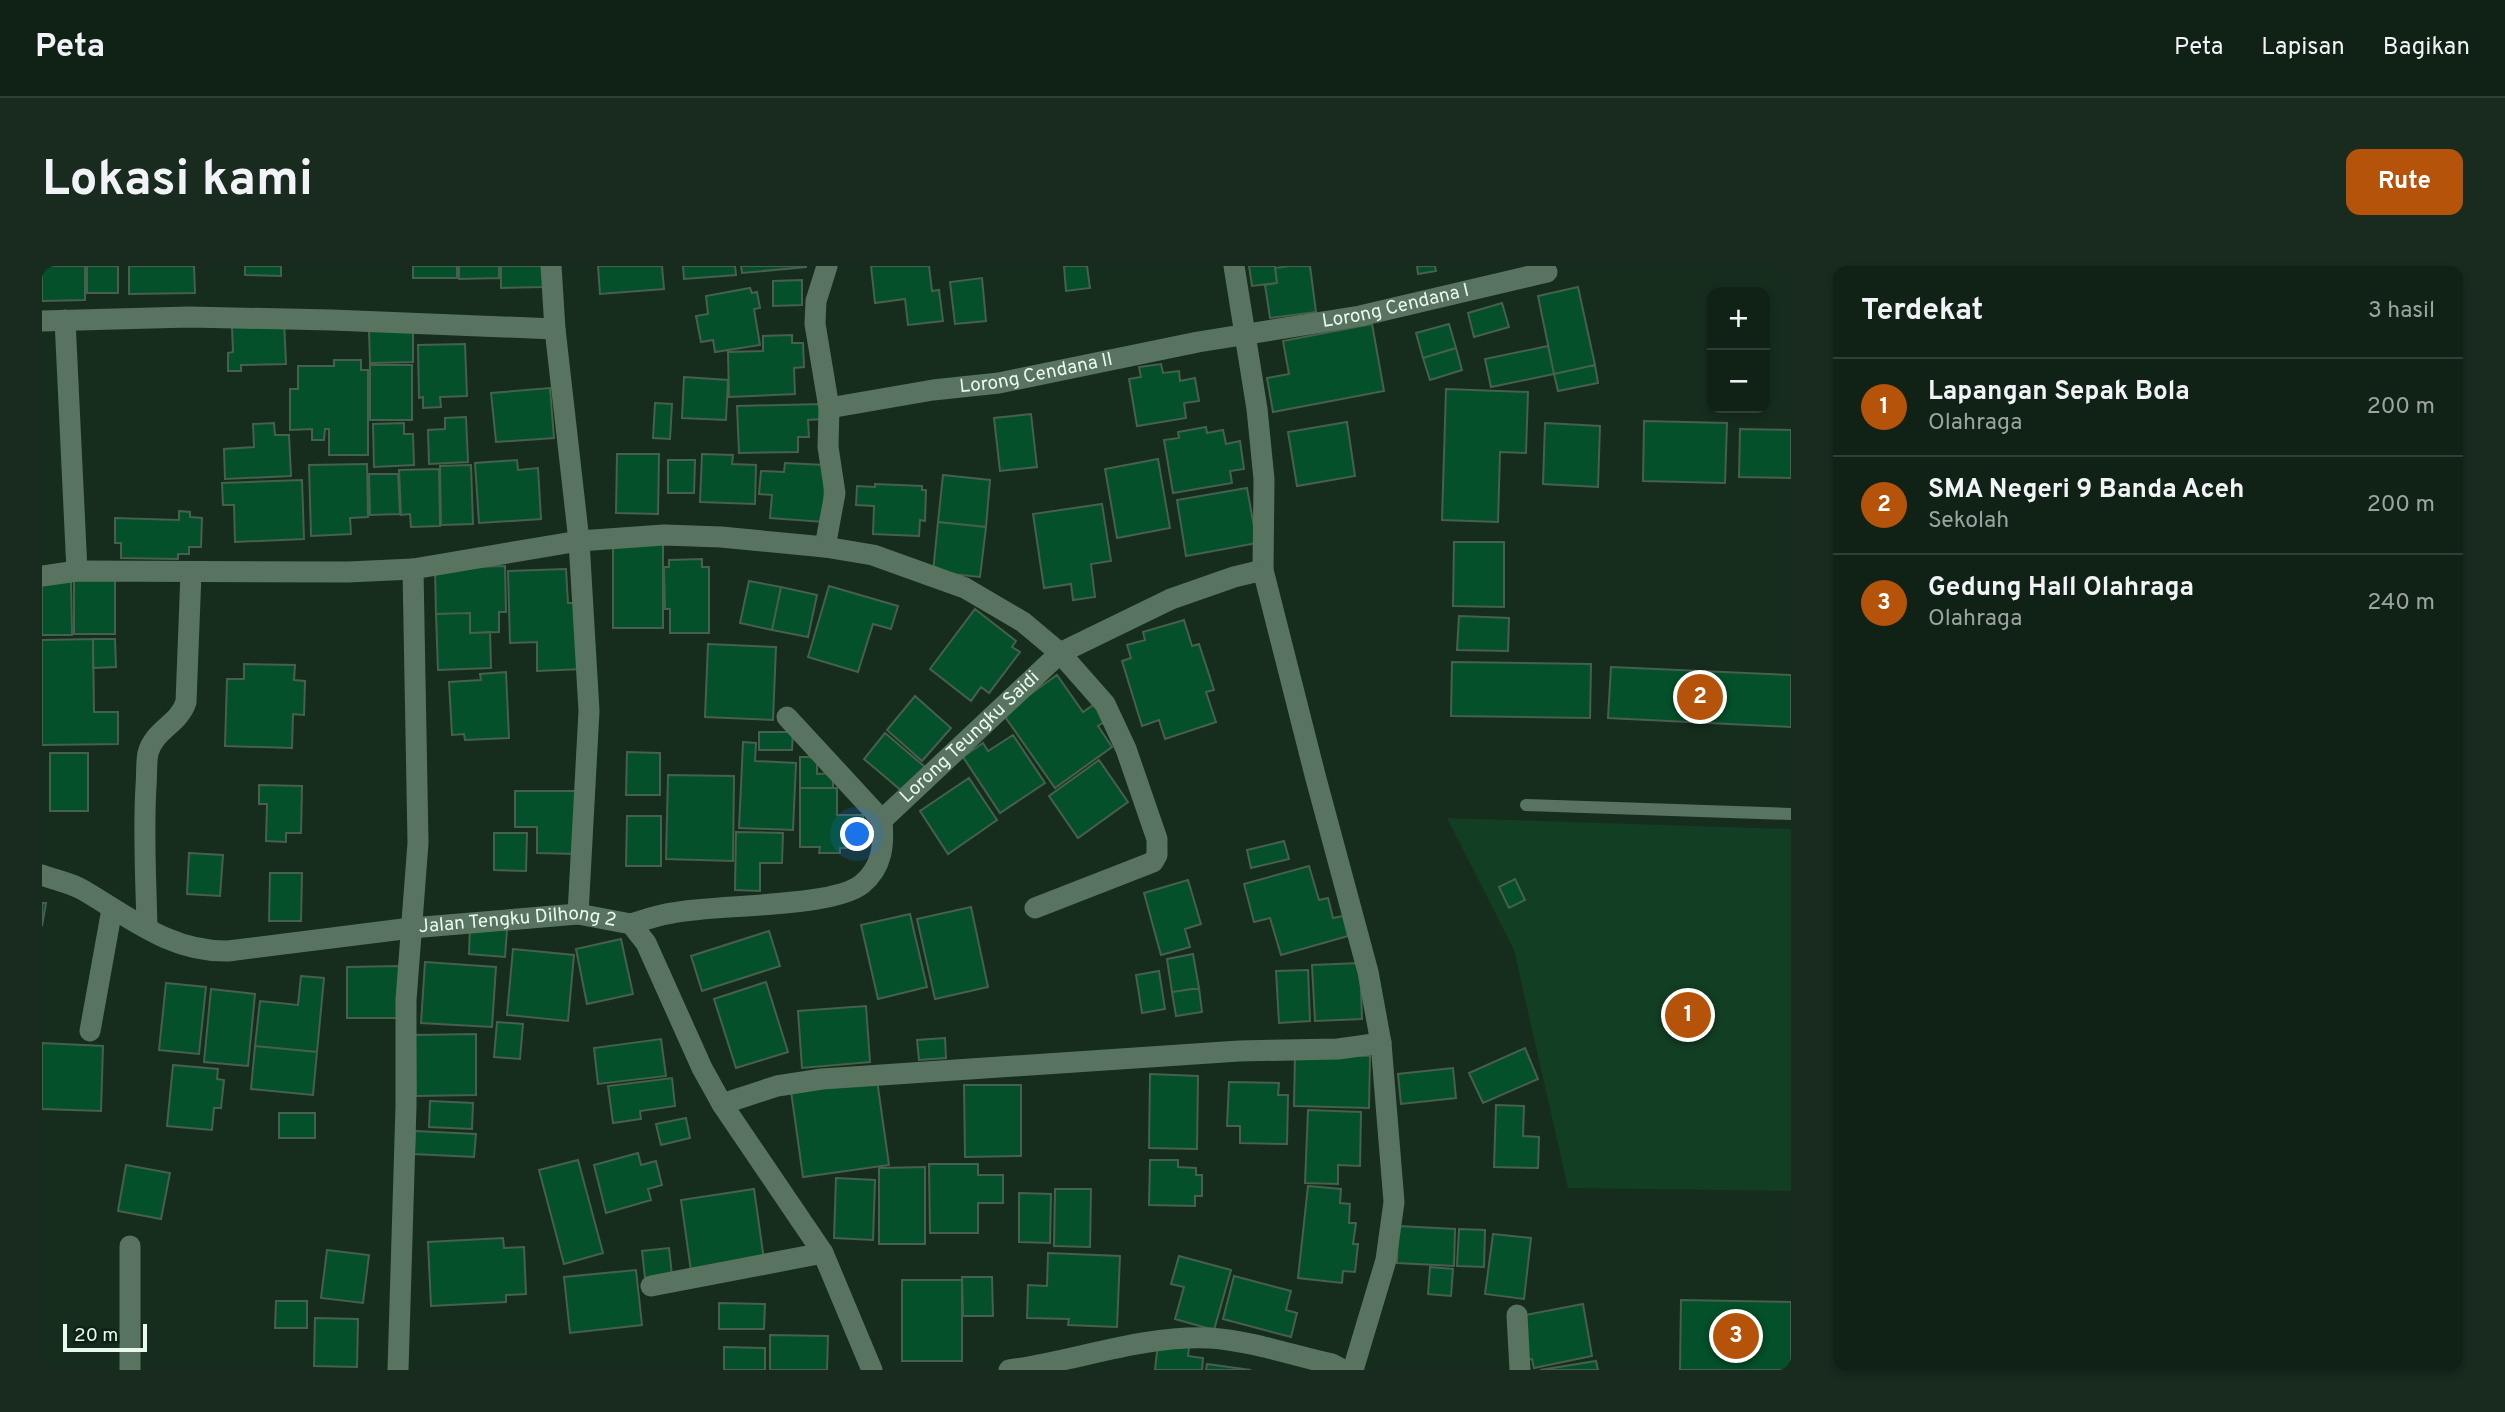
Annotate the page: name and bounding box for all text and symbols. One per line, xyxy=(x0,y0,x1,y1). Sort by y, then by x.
text: Peta xyxy=(35,27,105,69)
text: Peta xyxy=(2174,33,2223,63)
text: Lapisan xyxy=(2261,33,2345,63)
text: Bagikan xyxy=(2383,33,2470,63)
button: Rute xyxy=(2346,149,2463,215)
text: Lokasi kami xyxy=(42,151,313,213)
street label: Lorong Cendana I xyxy=(1320,279,1472,334)
map controls xyxy=(1707,287,1770,413)
button: + xyxy=(1707,287,1770,350)
text: Terdekat xyxy=(1861,293,1983,330)
text: 3 hasil xyxy=(2368,297,2435,326)
street label: Lorong Cendana II xyxy=(958,348,1115,399)
button: − xyxy=(1707,350,1770,413)
text: Lapangan Sepak Bola xyxy=(1928,376,2190,409)
text: 1 xyxy=(1879,393,1889,422)
text: 200 m xyxy=(2367,393,2435,422)
text: Olahraga xyxy=(1928,409,2022,438)
text: SMA Negeri 9 Banda Aceh xyxy=(1928,474,2244,507)
text: 2 xyxy=(1877,491,1891,520)
text: 200 m xyxy=(2367,491,2435,520)
text: Sekolah xyxy=(1928,507,2009,536)
text: Gedung Hall Olahraga xyxy=(1928,572,2194,605)
text: 3 xyxy=(1877,589,1891,618)
text: 240 m xyxy=(2367,589,2435,618)
text: Olahraga xyxy=(1928,605,2022,634)
street label: Lorong Teungku Saidi xyxy=(895,666,1045,809)
pin: 2 xyxy=(1677,671,1723,723)
your location xyxy=(840,817,874,851)
street label: Jalan Tengku Dilhong 2 xyxy=(418,902,618,939)
pin: 1 xyxy=(1665,989,1711,1041)
pin: 3 xyxy=(1713,1310,1759,1362)
scale bar xyxy=(63,1321,147,1353)
text: 20 m xyxy=(74,1324,118,1348)

